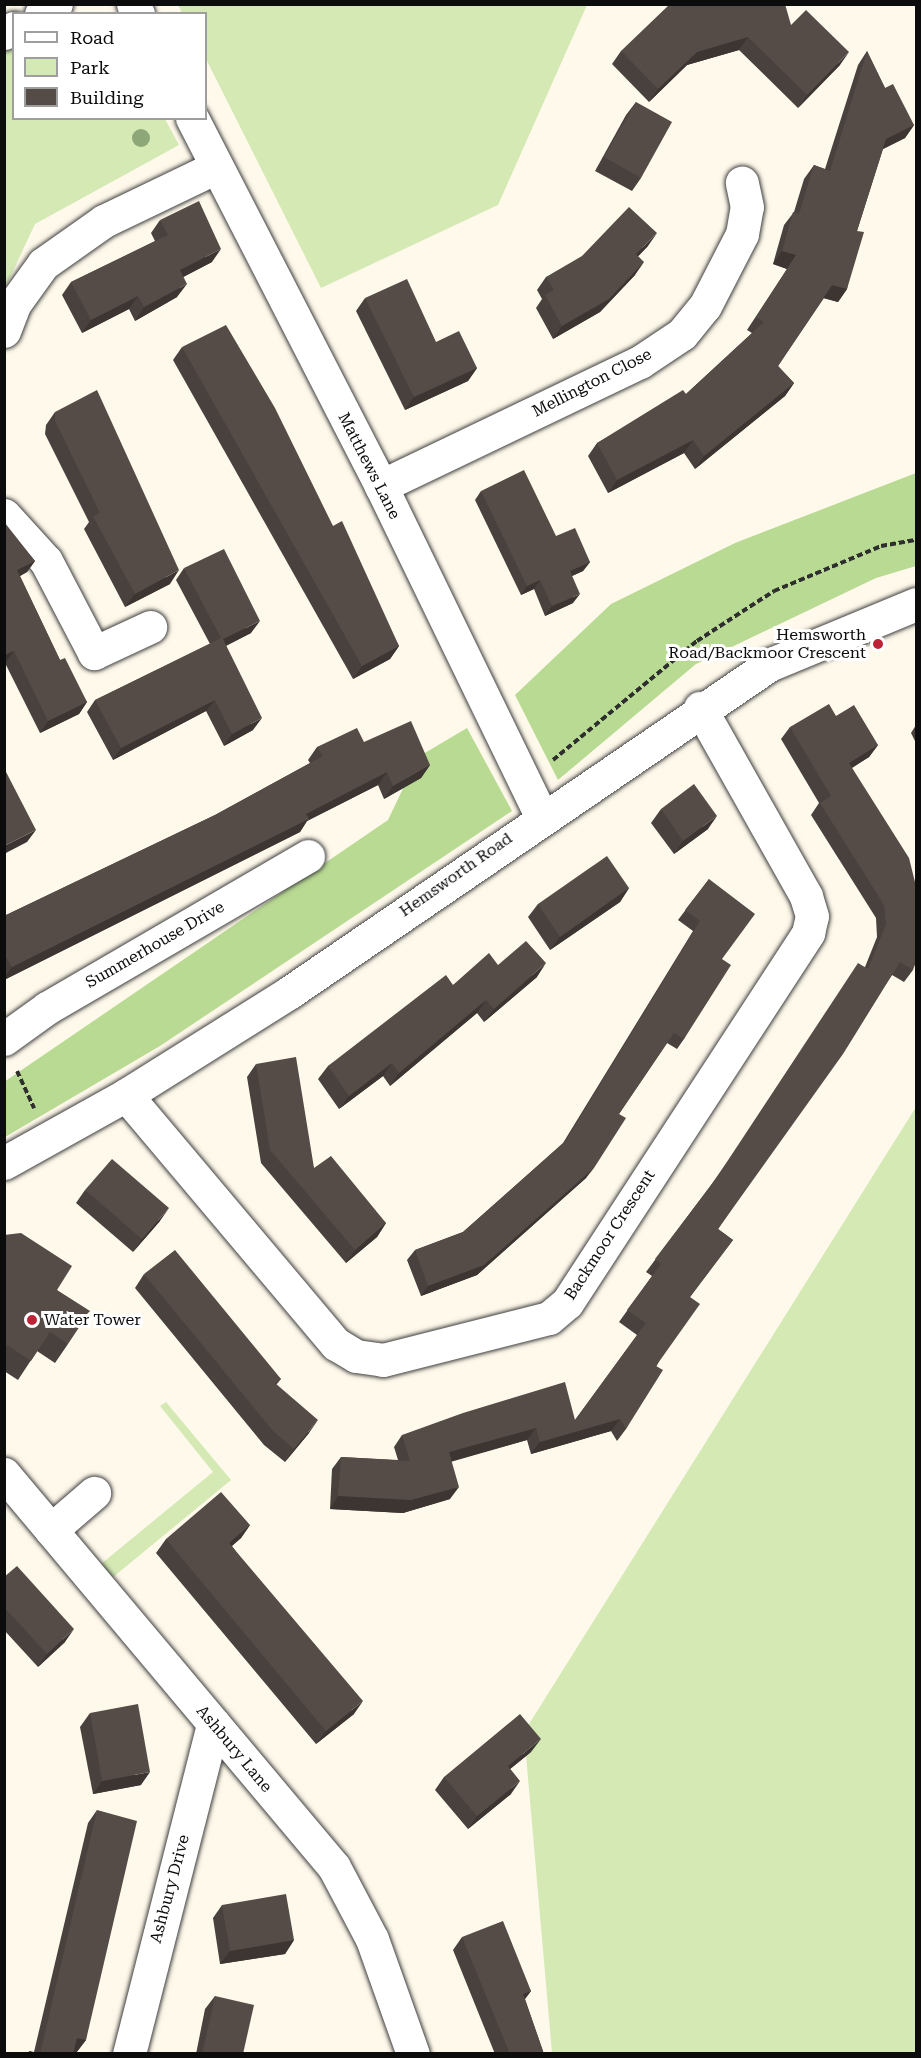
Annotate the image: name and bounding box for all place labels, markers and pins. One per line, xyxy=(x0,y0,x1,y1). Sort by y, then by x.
place label: Hemsworth Road/Backmoor Crescent xyxy=(668,625,866,663)
marker: Hemsworth Road/Backmoor Crescent xyxy=(871,637,885,651)
place label: Water Tower xyxy=(44,1310,141,1330)
marker: Water Tower xyxy=(25,1313,39,1327)

